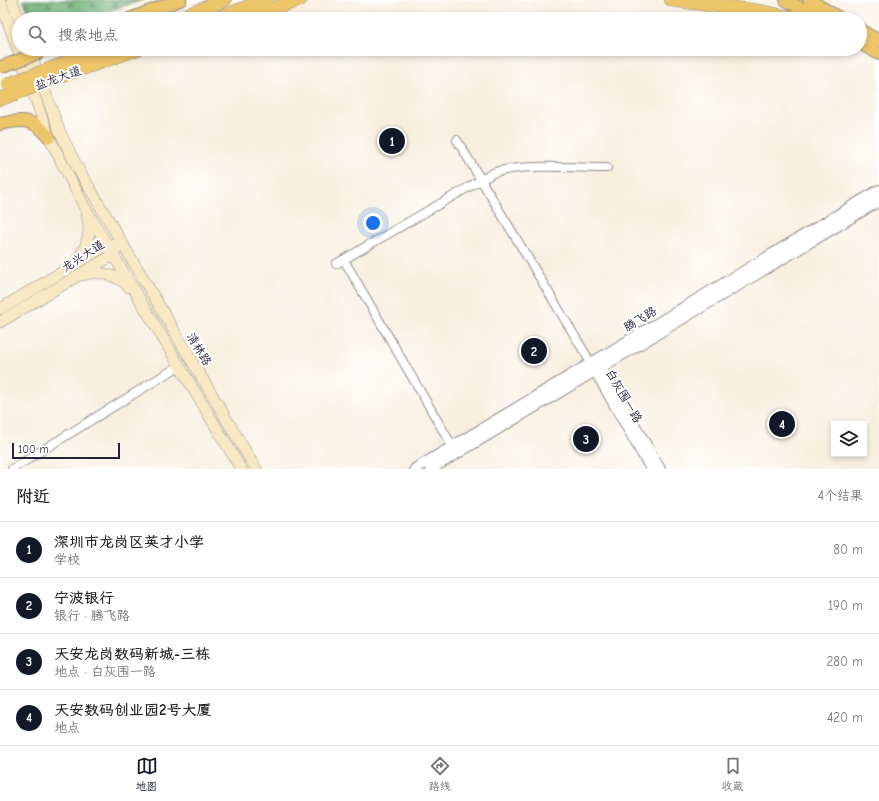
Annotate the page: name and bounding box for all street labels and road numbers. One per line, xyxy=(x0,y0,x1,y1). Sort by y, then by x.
street label: 盐龙大道 xyxy=(33,63,83,93)
street label: 龙兴大道 xyxy=(59,237,107,275)
street label: 腾飞路 xyxy=(621,304,659,334)
street label: 清林路 xyxy=(184,330,214,368)
street label: 白灰围一路 xyxy=(603,367,645,425)

